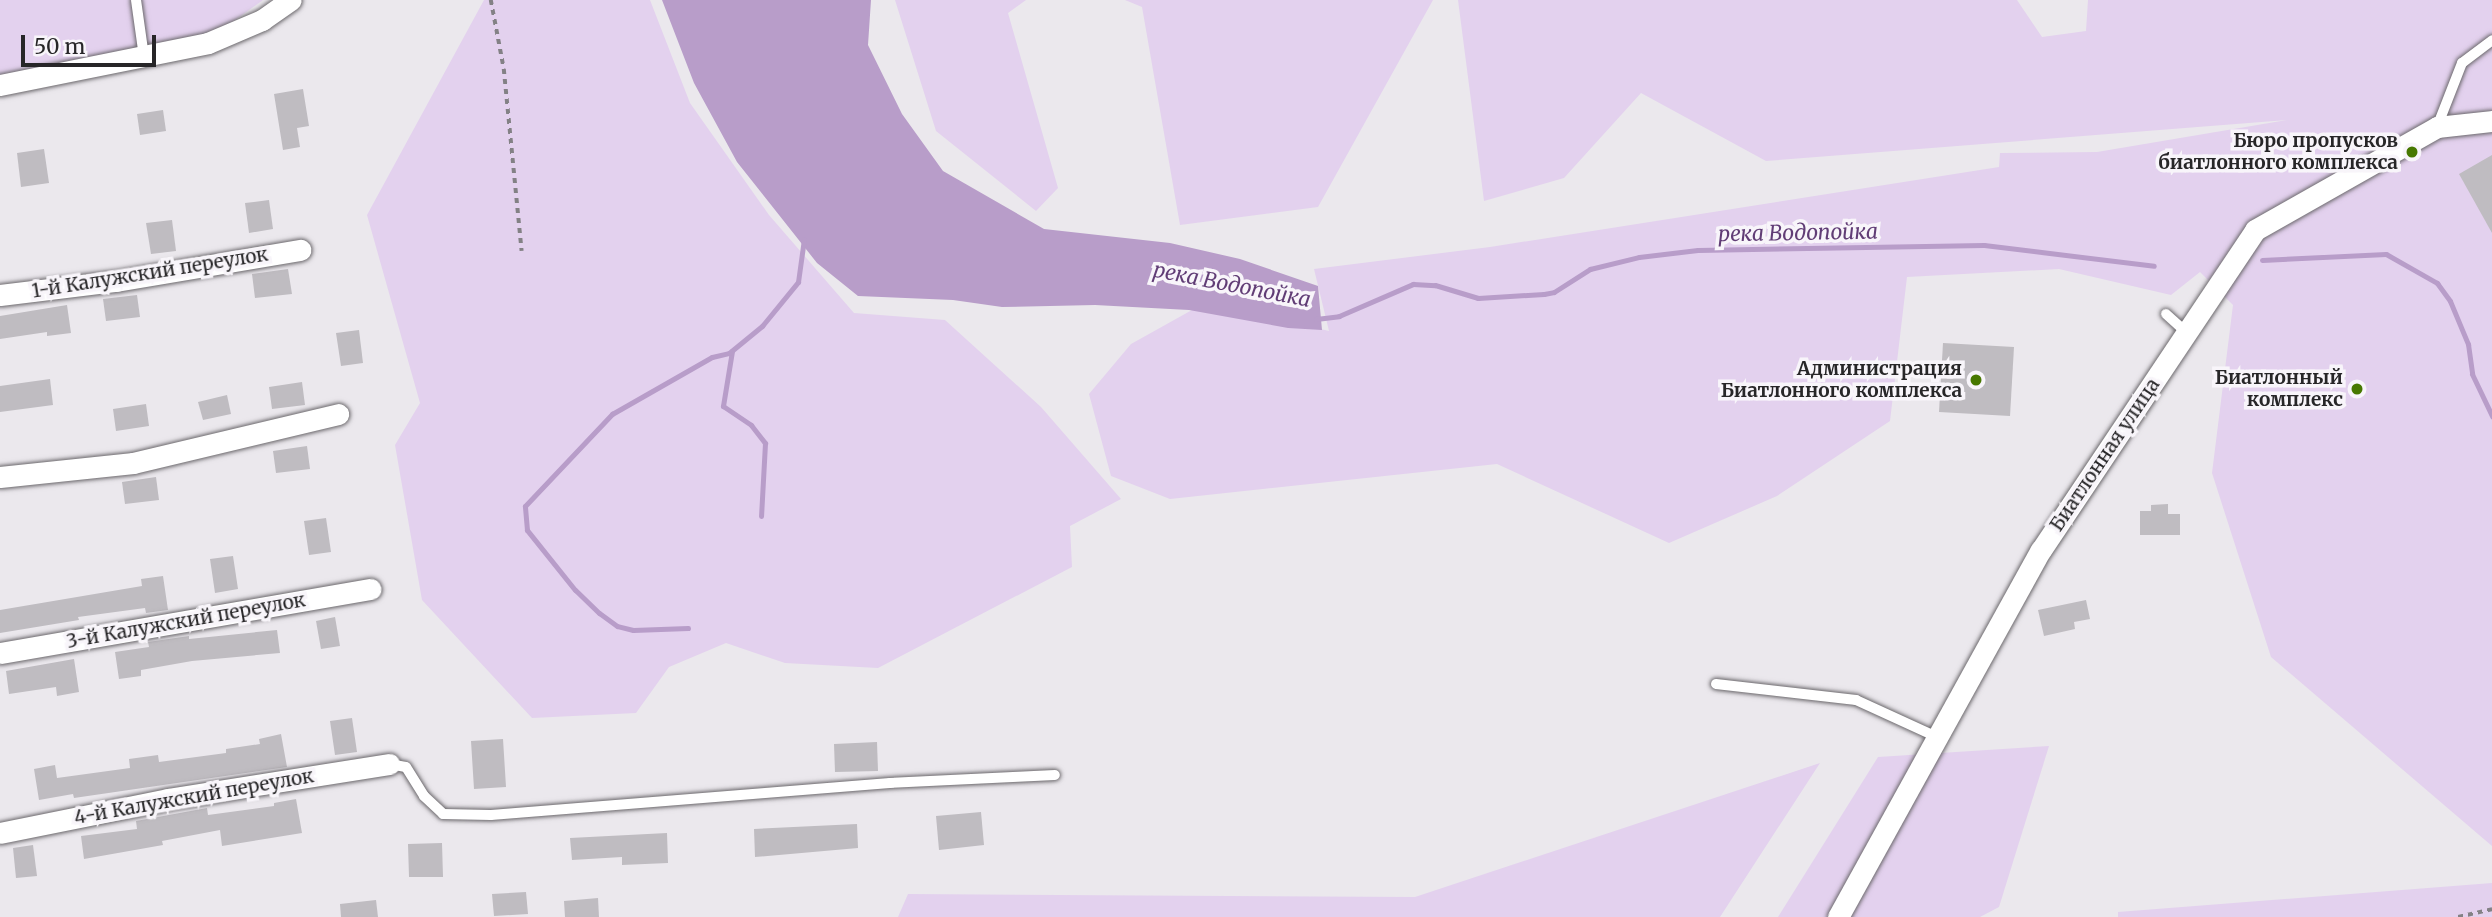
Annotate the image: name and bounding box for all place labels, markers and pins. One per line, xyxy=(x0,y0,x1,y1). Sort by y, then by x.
place label: Бюро пропусков биатлонного комплекса xyxy=(2159,130,2398,174)
marker: Бюро пропусков биатлонного комплекса xyxy=(2404,144,2420,160)
place label: Администрация Биатлонного комплекса xyxy=(1721,358,1962,402)
place label: Биатлонный комплекс xyxy=(2215,367,2343,411)
marker: Администрация Биатлонного комплекса xyxy=(1968,372,1984,388)
marker: Биатлонный комплекс xyxy=(2349,381,2365,397)

